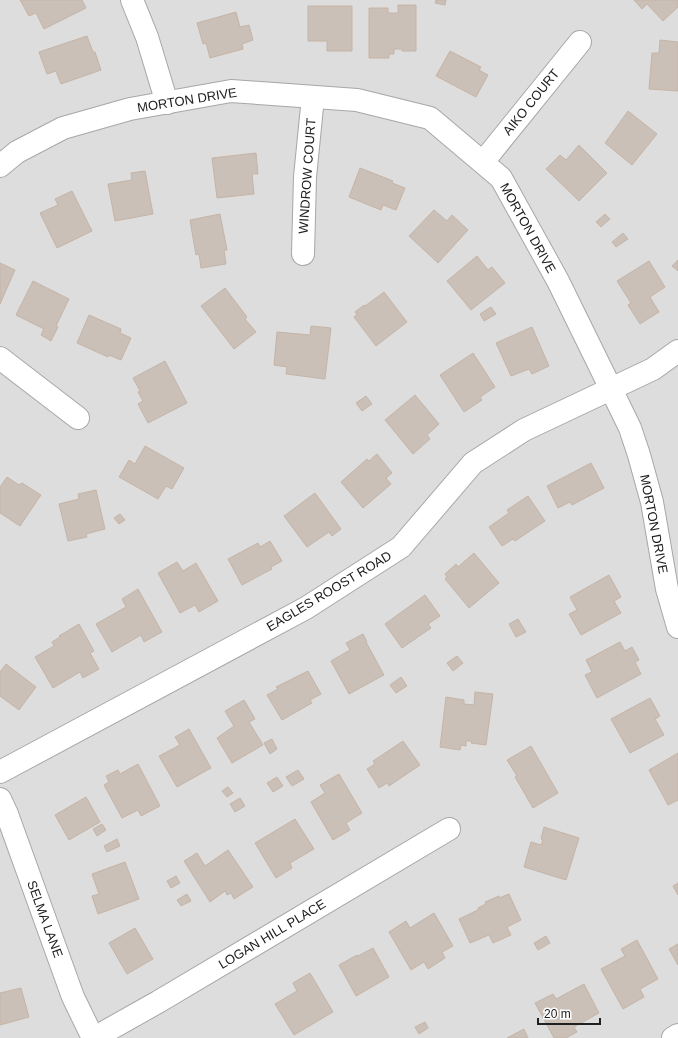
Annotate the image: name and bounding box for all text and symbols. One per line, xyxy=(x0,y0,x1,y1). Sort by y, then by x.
street label: AIKO COURT xyxy=(500,66,562,138)
street label: MORTON DRIVE xyxy=(136,85,238,115)
street label: WINDROW COURT xyxy=(295,118,319,234)
street label: MORTON DRIVE xyxy=(497,180,559,276)
street label: MORTON DRIVE xyxy=(637,473,671,575)
street label: EAGLES ROOST ROAD xyxy=(264,548,394,634)
street label: SELMA LANE xyxy=(24,878,66,960)
street label: LOGAN HILL PLACE xyxy=(216,896,329,972)
scale bar xyxy=(538,1000,600,1026)
text: 20 m xyxy=(544,1007,571,1021)

